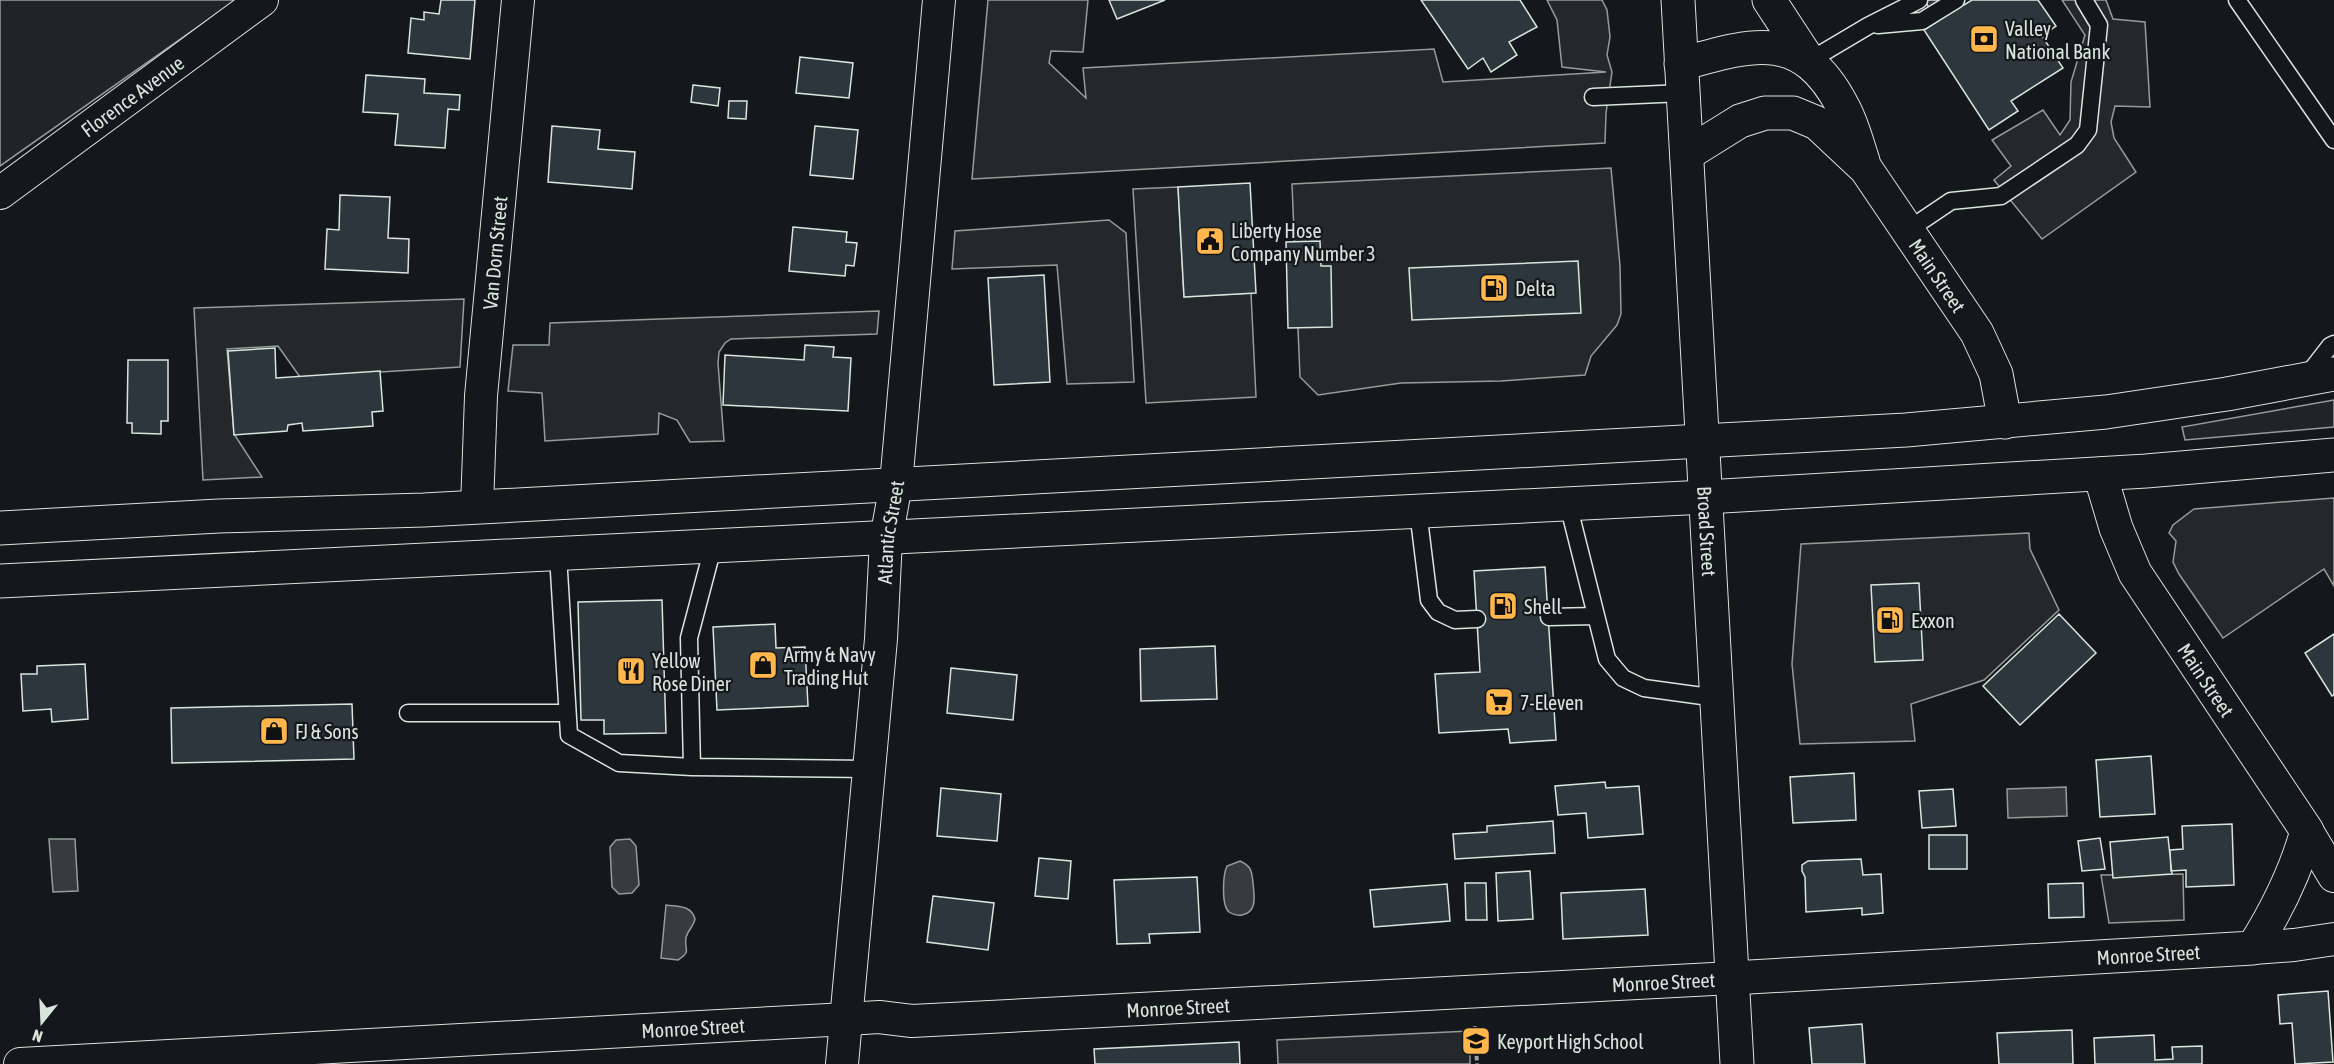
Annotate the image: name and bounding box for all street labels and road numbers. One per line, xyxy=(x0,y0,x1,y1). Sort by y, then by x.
street label: Florence Avenue xyxy=(76,50,188,141)
street label: Van Dorn Street xyxy=(478,195,511,310)
street label: Main Street xyxy=(1905,234,1971,316)
street label: Atlantic Street xyxy=(872,479,908,585)
street label: Broad Street xyxy=(1693,485,1721,577)
street label: Main Street xyxy=(2173,639,2239,721)
street label: Monroe Street xyxy=(2096,940,2201,968)
street label: Monroe Street xyxy=(1611,967,1716,996)
street label: Monroe Street xyxy=(1126,993,1231,1021)
street label: Monroe Street xyxy=(641,1013,746,1042)

